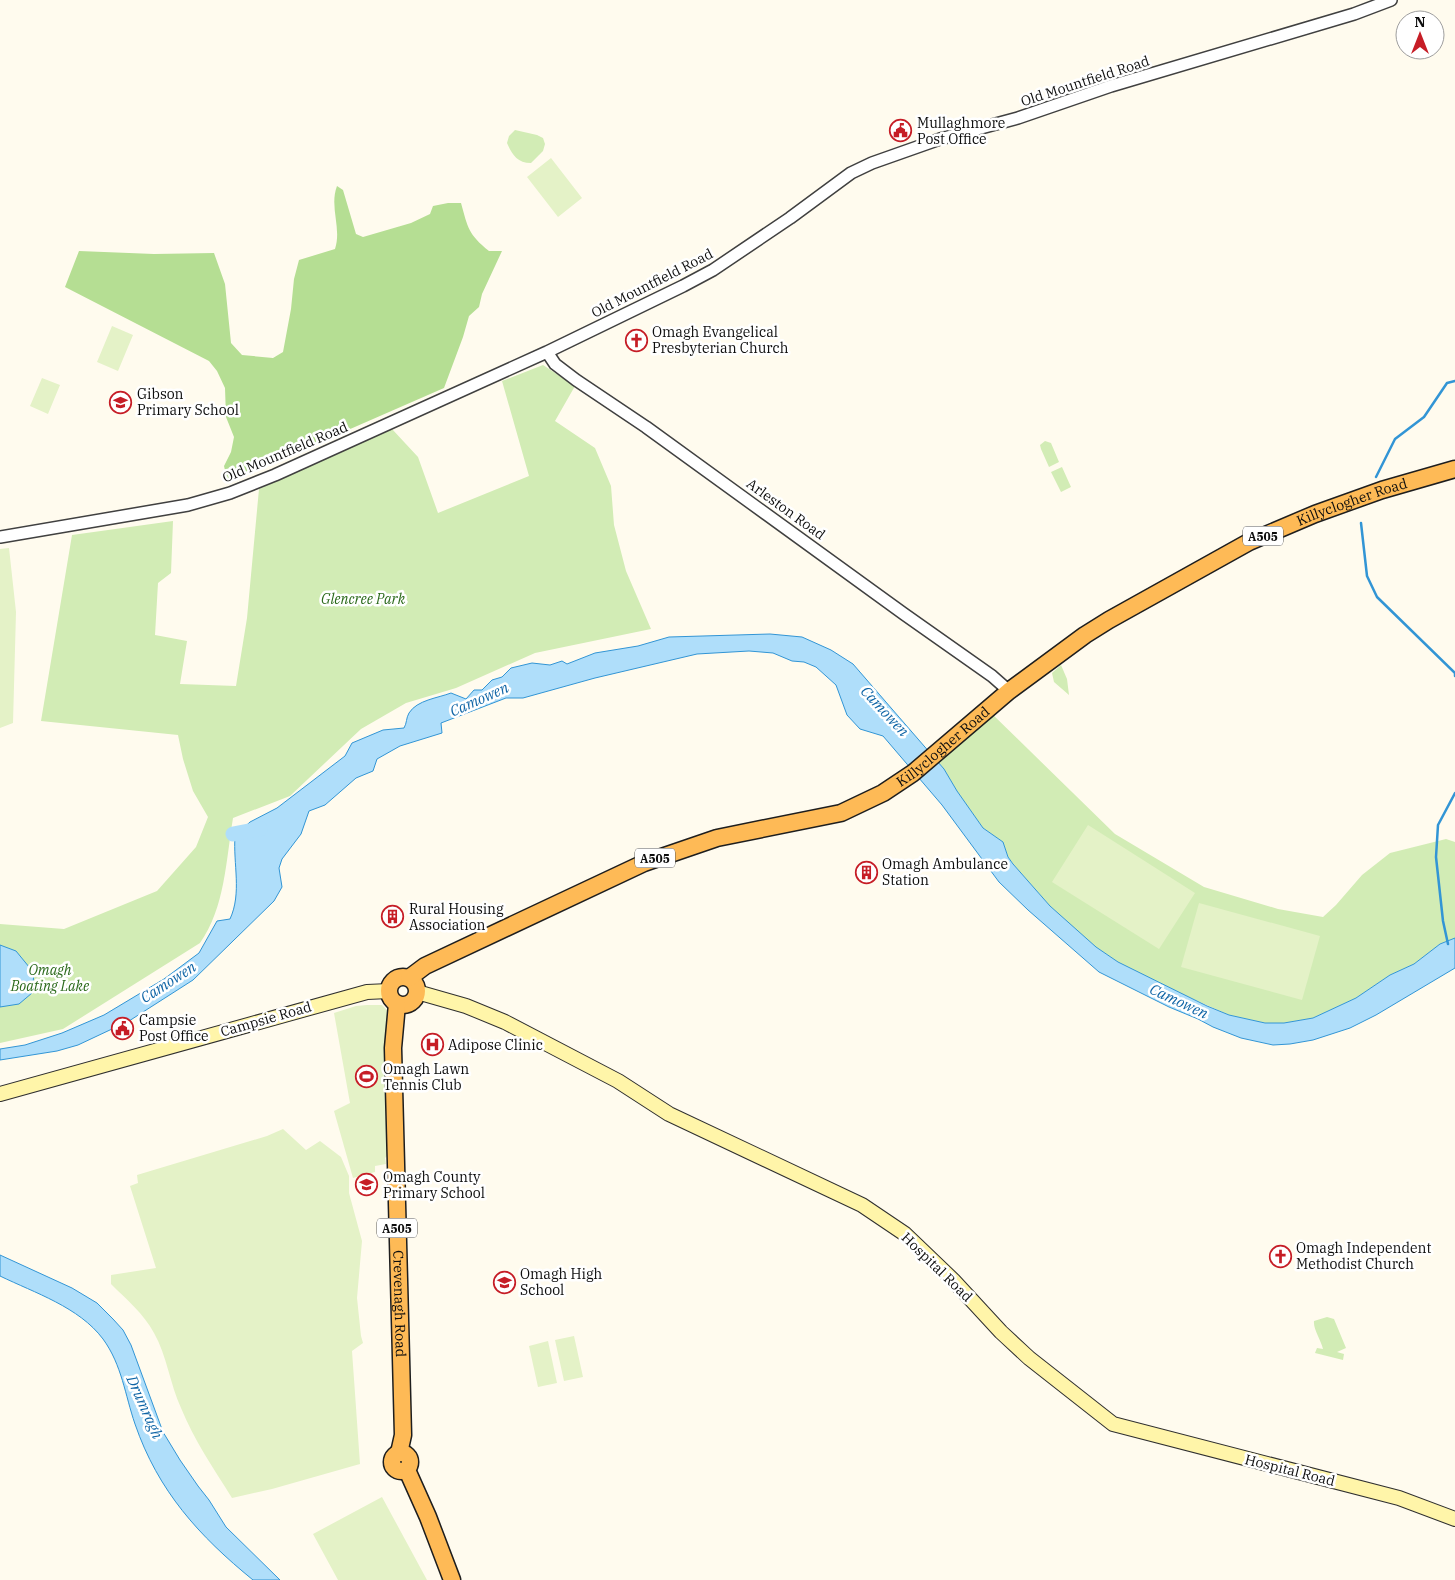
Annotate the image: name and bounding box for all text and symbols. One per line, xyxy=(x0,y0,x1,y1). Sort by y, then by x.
north arrow xyxy=(1395,10,1445,60)
text: N xyxy=(1414,13,1426,31)
street label: Old Mountfield Road xyxy=(1018,52,1152,110)
place label: Mullaghmore Post Office xyxy=(917,114,1005,148)
public building icon: Mullaghmore Post Office xyxy=(889,119,913,143)
street label: Old Mountfield Road xyxy=(588,244,716,322)
place label: Omagh Evangelical Presbyterian Church xyxy=(652,323,789,357)
church icon: Omagh Evangelical Presbyterian Church xyxy=(624,328,648,352)
place label: Gibson Primary School xyxy=(137,385,239,419)
school or university icon: Gibson Primary School xyxy=(109,390,133,414)
street label: Old Mountfield Road xyxy=(220,417,351,487)
street label: Arleston Road xyxy=(743,474,829,544)
street label: Killyclogher Road xyxy=(1294,474,1410,530)
road number: A505 xyxy=(1243,526,1283,546)
park label: Glencree Park xyxy=(321,590,406,608)
water label: Camowen xyxy=(447,677,512,720)
water label: Camowen xyxy=(857,682,914,741)
street label: Killyclogher Road xyxy=(893,702,994,791)
road number: A505 xyxy=(635,848,675,868)
place label: Omagh Ambulance Station xyxy=(882,855,1008,889)
building icon: Omagh Ambulance Station xyxy=(854,860,878,884)
place label: Rural Housing Association xyxy=(409,900,504,934)
building icon: Rural Housing Association xyxy=(381,905,405,929)
water label: Camowen xyxy=(137,957,200,1007)
park label: Omagh Boating Lake xyxy=(10,961,90,995)
water label: Camowen xyxy=(1147,979,1212,1023)
street label: Campsie Road xyxy=(218,997,314,1041)
place label: Campsie Post Office xyxy=(139,1011,209,1045)
public building icon: Campsie Post Office xyxy=(111,1016,135,1040)
hospital icon: Adipose Clinic xyxy=(420,1033,444,1057)
place label: Adipose Clinic xyxy=(448,1036,543,1054)
place label: Omagh Lawn Tennis Club xyxy=(383,1060,469,1094)
sports icon: Omagh Lawn Tennis Club xyxy=(355,1065,379,1089)
place label: Omagh County Primary School xyxy=(383,1168,485,1202)
school or university icon: Omagh County Primary School xyxy=(355,1173,379,1197)
road number: A505 xyxy=(377,1218,417,1238)
street label: Hospital Road xyxy=(898,1229,977,1306)
place label: Omagh Independent Methodist Church xyxy=(1296,1239,1431,1273)
church icon: Omagh Independent Methodist Church xyxy=(1268,1244,1292,1268)
street label: Crevenagh Road xyxy=(389,1250,410,1358)
place label: Omagh High School xyxy=(520,1265,603,1299)
school or university icon: Omagh High School xyxy=(492,1270,516,1294)
water label: Drumragh xyxy=(122,1371,168,1442)
street label: Hospital Road xyxy=(1243,1450,1337,1490)

